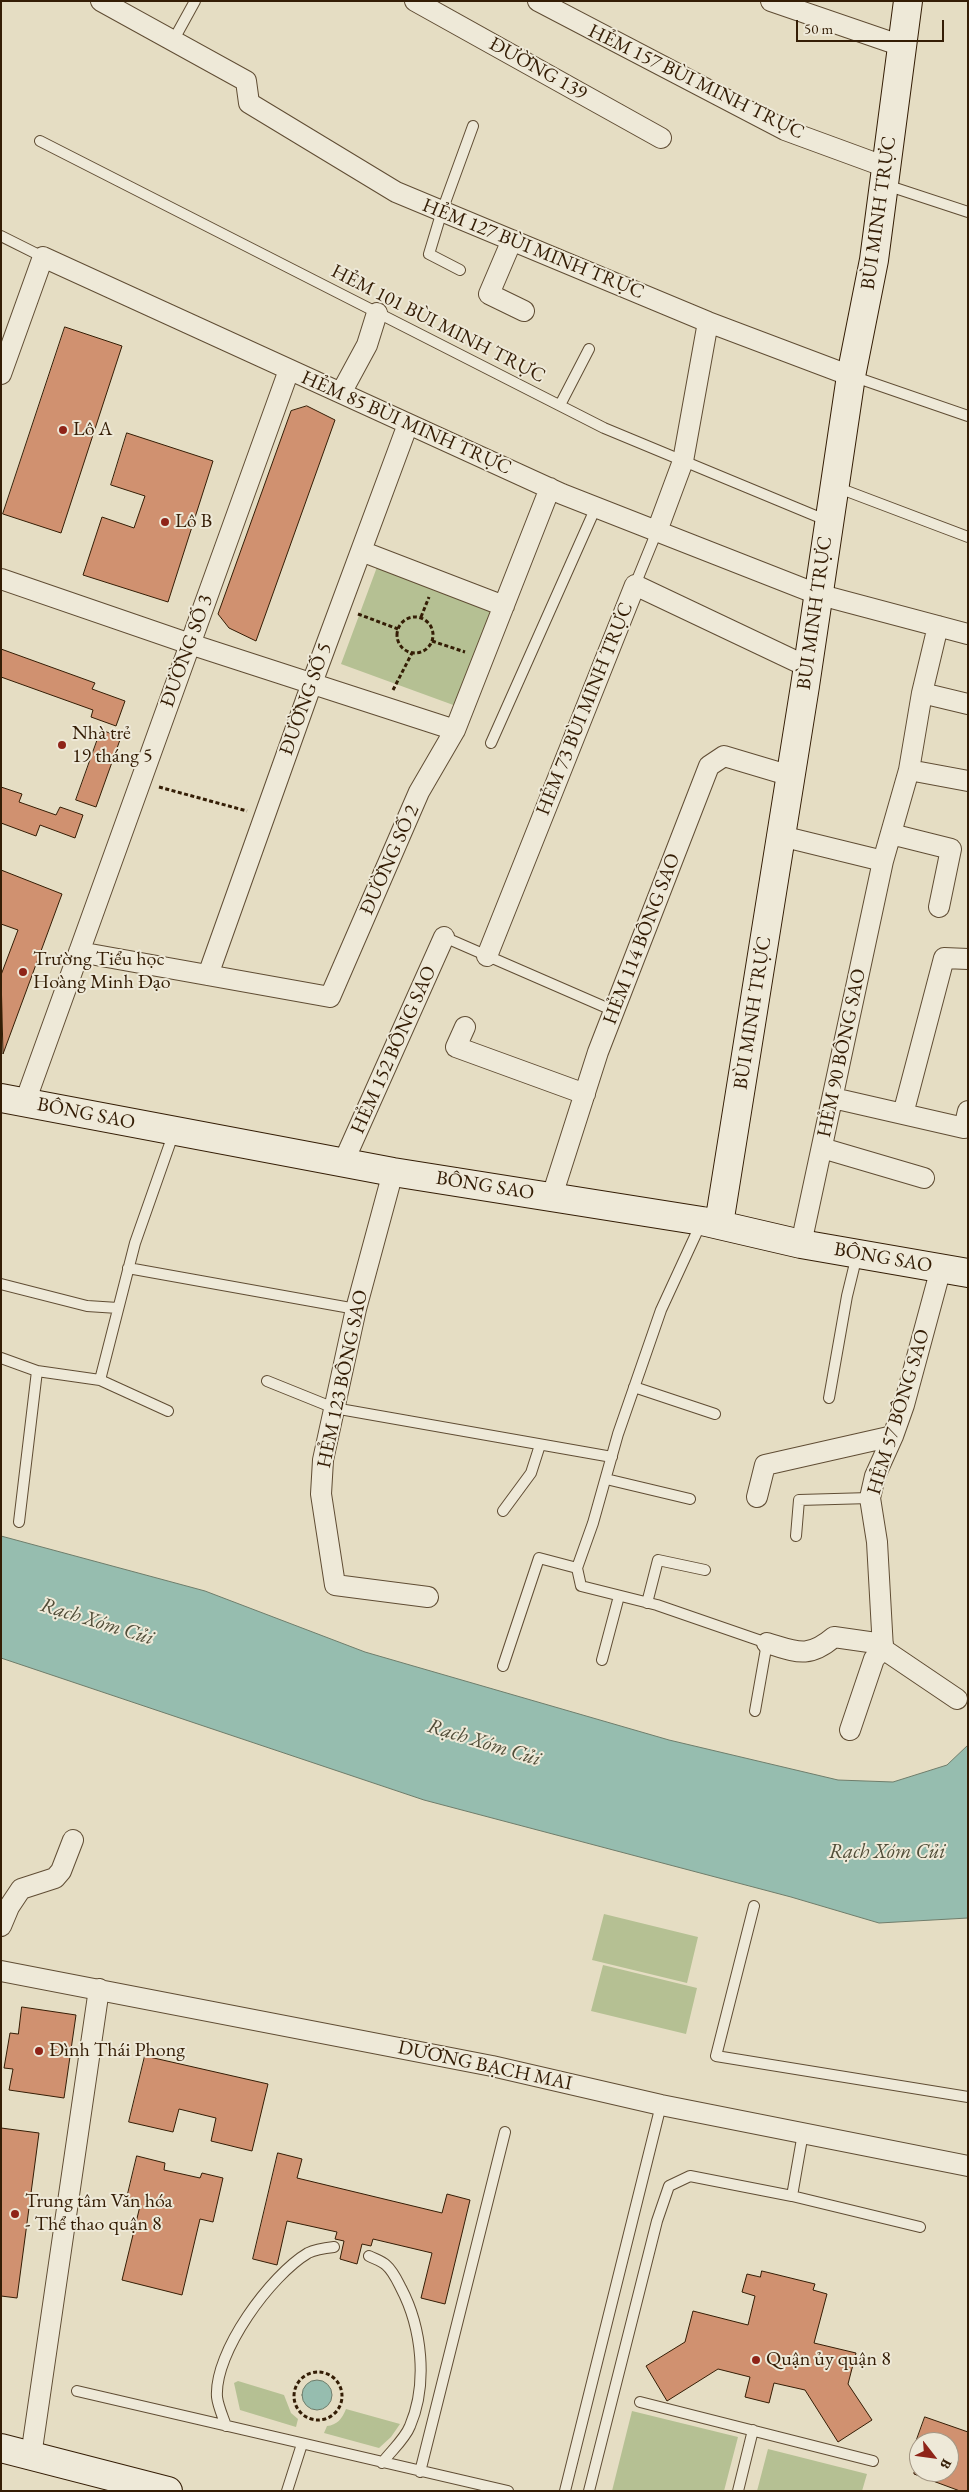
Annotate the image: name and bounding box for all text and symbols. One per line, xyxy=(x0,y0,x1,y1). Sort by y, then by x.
scale bar xyxy=(799,10,946,42)
street label: HẺM 157 BÙI MINH TRỰC xyxy=(584,19,808,145)
text: 50 m xyxy=(804,19,833,38)
street label: ĐƯỜNG 139 xyxy=(485,32,591,106)
street label: BÙI MINH TRỰC xyxy=(856,135,902,291)
street label: HẺM 127 BÙI MINH TRỰC xyxy=(419,193,647,305)
street label: HẺM 101 BÙI MINH TRỰC xyxy=(327,259,549,389)
street label: HẺM 85 BÙI MINH TRỰC xyxy=(297,366,515,480)
place label: Lô A xyxy=(73,418,112,442)
marker: Lô A xyxy=(57,424,69,436)
place label: Lô B xyxy=(175,510,212,534)
marker: Lô B xyxy=(159,516,171,528)
street label: BÙI MINH TRỰC xyxy=(792,535,838,691)
street label: ĐƯỜNG SỐ 3 xyxy=(156,592,218,710)
street label: HẺM 73 BÙI MINH TRỰC xyxy=(531,599,639,819)
street label: ĐƯỜNG SỐ 5 xyxy=(275,640,337,758)
place label: Nhà trẻ 19 tháng 5 xyxy=(72,722,153,769)
marker: Nhà trẻ 19 tháng 5 xyxy=(56,739,68,751)
street label: ĐƯỜNG SỐ 2 xyxy=(355,801,425,919)
street label: HẺM 114 BÔNG SAO xyxy=(598,850,686,1028)
street label: BÙI MINH TRỰC xyxy=(729,935,777,1091)
place label: Trường Tiểu học Hoàng Minh Đạo xyxy=(33,948,171,995)
street label: HẺM 152 BÔNG SAO xyxy=(346,962,442,1138)
marker: Trường Tiểu học Hoàng Minh Đạo xyxy=(17,966,29,978)
street label: HẺM 90 BÔNG SAO xyxy=(812,966,872,1140)
street label: BÔNG SAO xyxy=(35,1093,137,1135)
street label: BÔNG SAO xyxy=(434,1166,536,1206)
street label: BÔNG SAO xyxy=(832,1238,934,1278)
street label: HẺM 123 BÔNG SAO xyxy=(312,1288,374,1470)
street label: HẺM 57 BÔNG SAO xyxy=(862,1326,936,1498)
water label: Rạch Xóm Củi xyxy=(37,1593,157,1651)
water label: Rạch Xóm Củi xyxy=(424,1714,544,1772)
water label: Rạch Xóm Củi xyxy=(828,1839,946,1865)
street label: DƯƠNG BẠCH MAI xyxy=(396,2036,574,2096)
place label: Đình Thái Phong xyxy=(49,2039,185,2063)
marker: Đình Thái Phong xyxy=(33,2045,45,2057)
place label: Trung tâm Văn hóa - Thể thao quận 8 xyxy=(25,2190,172,2237)
marker: Trung tâm Văn hóa - Thể thao quận 8 xyxy=(9,2208,21,2220)
place label: Quận ủy quận 8 xyxy=(766,2348,891,2372)
marker: Quận ủy quận 8 xyxy=(750,2354,762,2366)
north arrow xyxy=(909,2432,959,2482)
text: B xyxy=(936,2456,956,2472)

